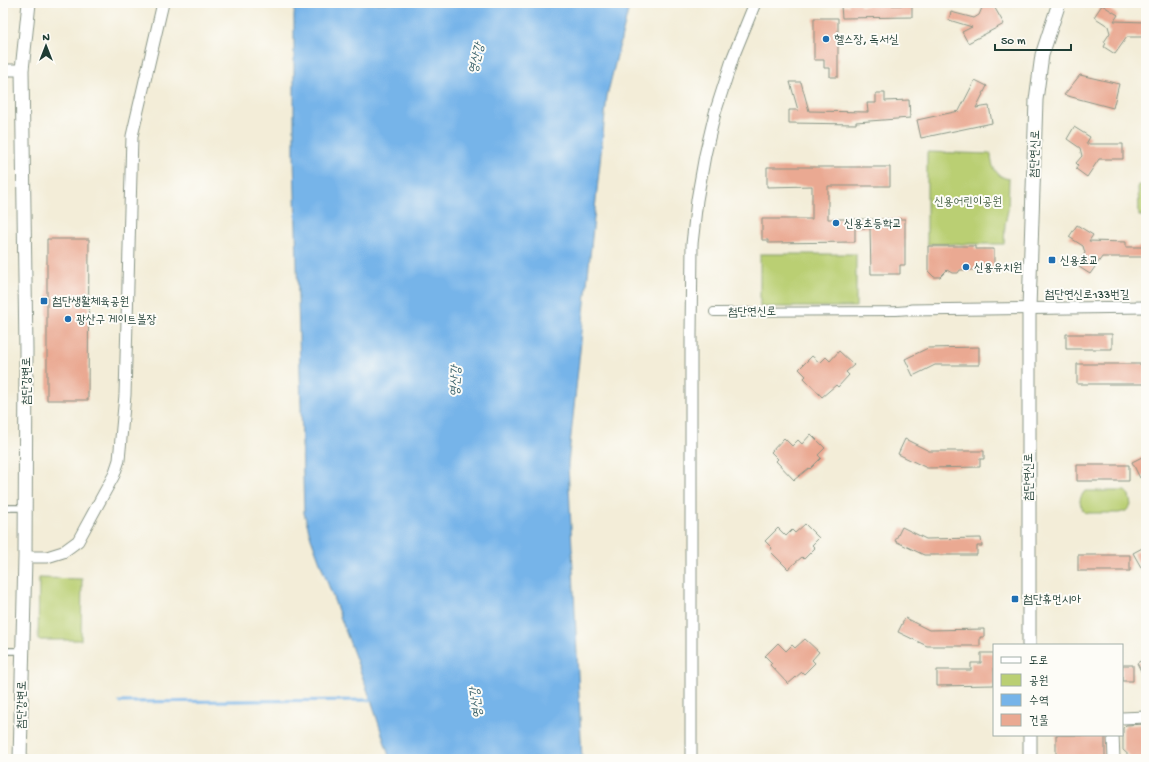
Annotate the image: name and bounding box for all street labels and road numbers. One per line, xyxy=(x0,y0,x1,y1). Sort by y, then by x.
street label: 첨단연신로 xyxy=(1028,130,1044,178)
street label: 첨단연신로133번길 xyxy=(1045,289,1130,303)
street label: 첨단연신로 xyxy=(728,306,776,320)
street label: 첨단강변로 xyxy=(21,357,35,405)
street label: 첨단연신로 xyxy=(1023,453,1037,501)
street label: 첨단강변로 xyxy=(16,681,30,729)

